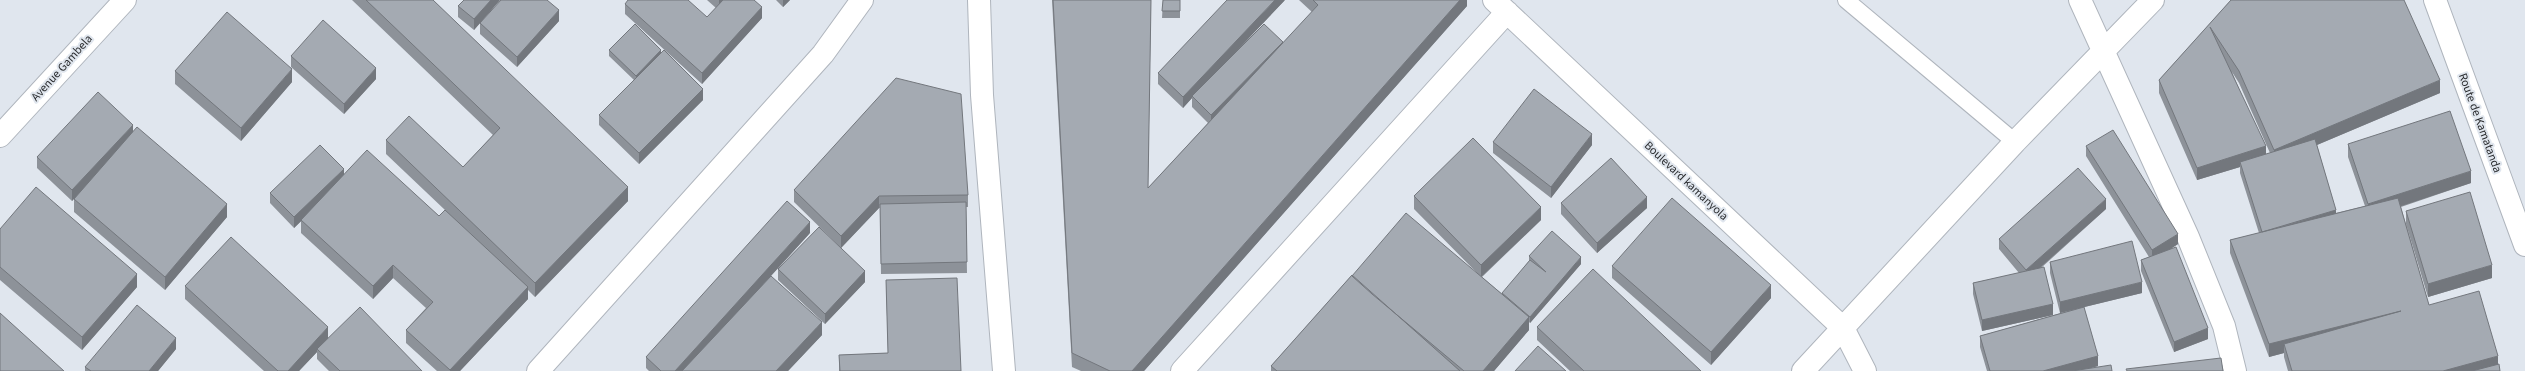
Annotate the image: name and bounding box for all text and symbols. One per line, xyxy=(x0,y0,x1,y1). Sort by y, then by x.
street label: Avenue Gambela xyxy=(27,31,97,105)
street label: Route de Kamatanda xyxy=(2454,71,2506,175)
street label: Boulevard kamanyola xyxy=(1640,138,1732,224)

